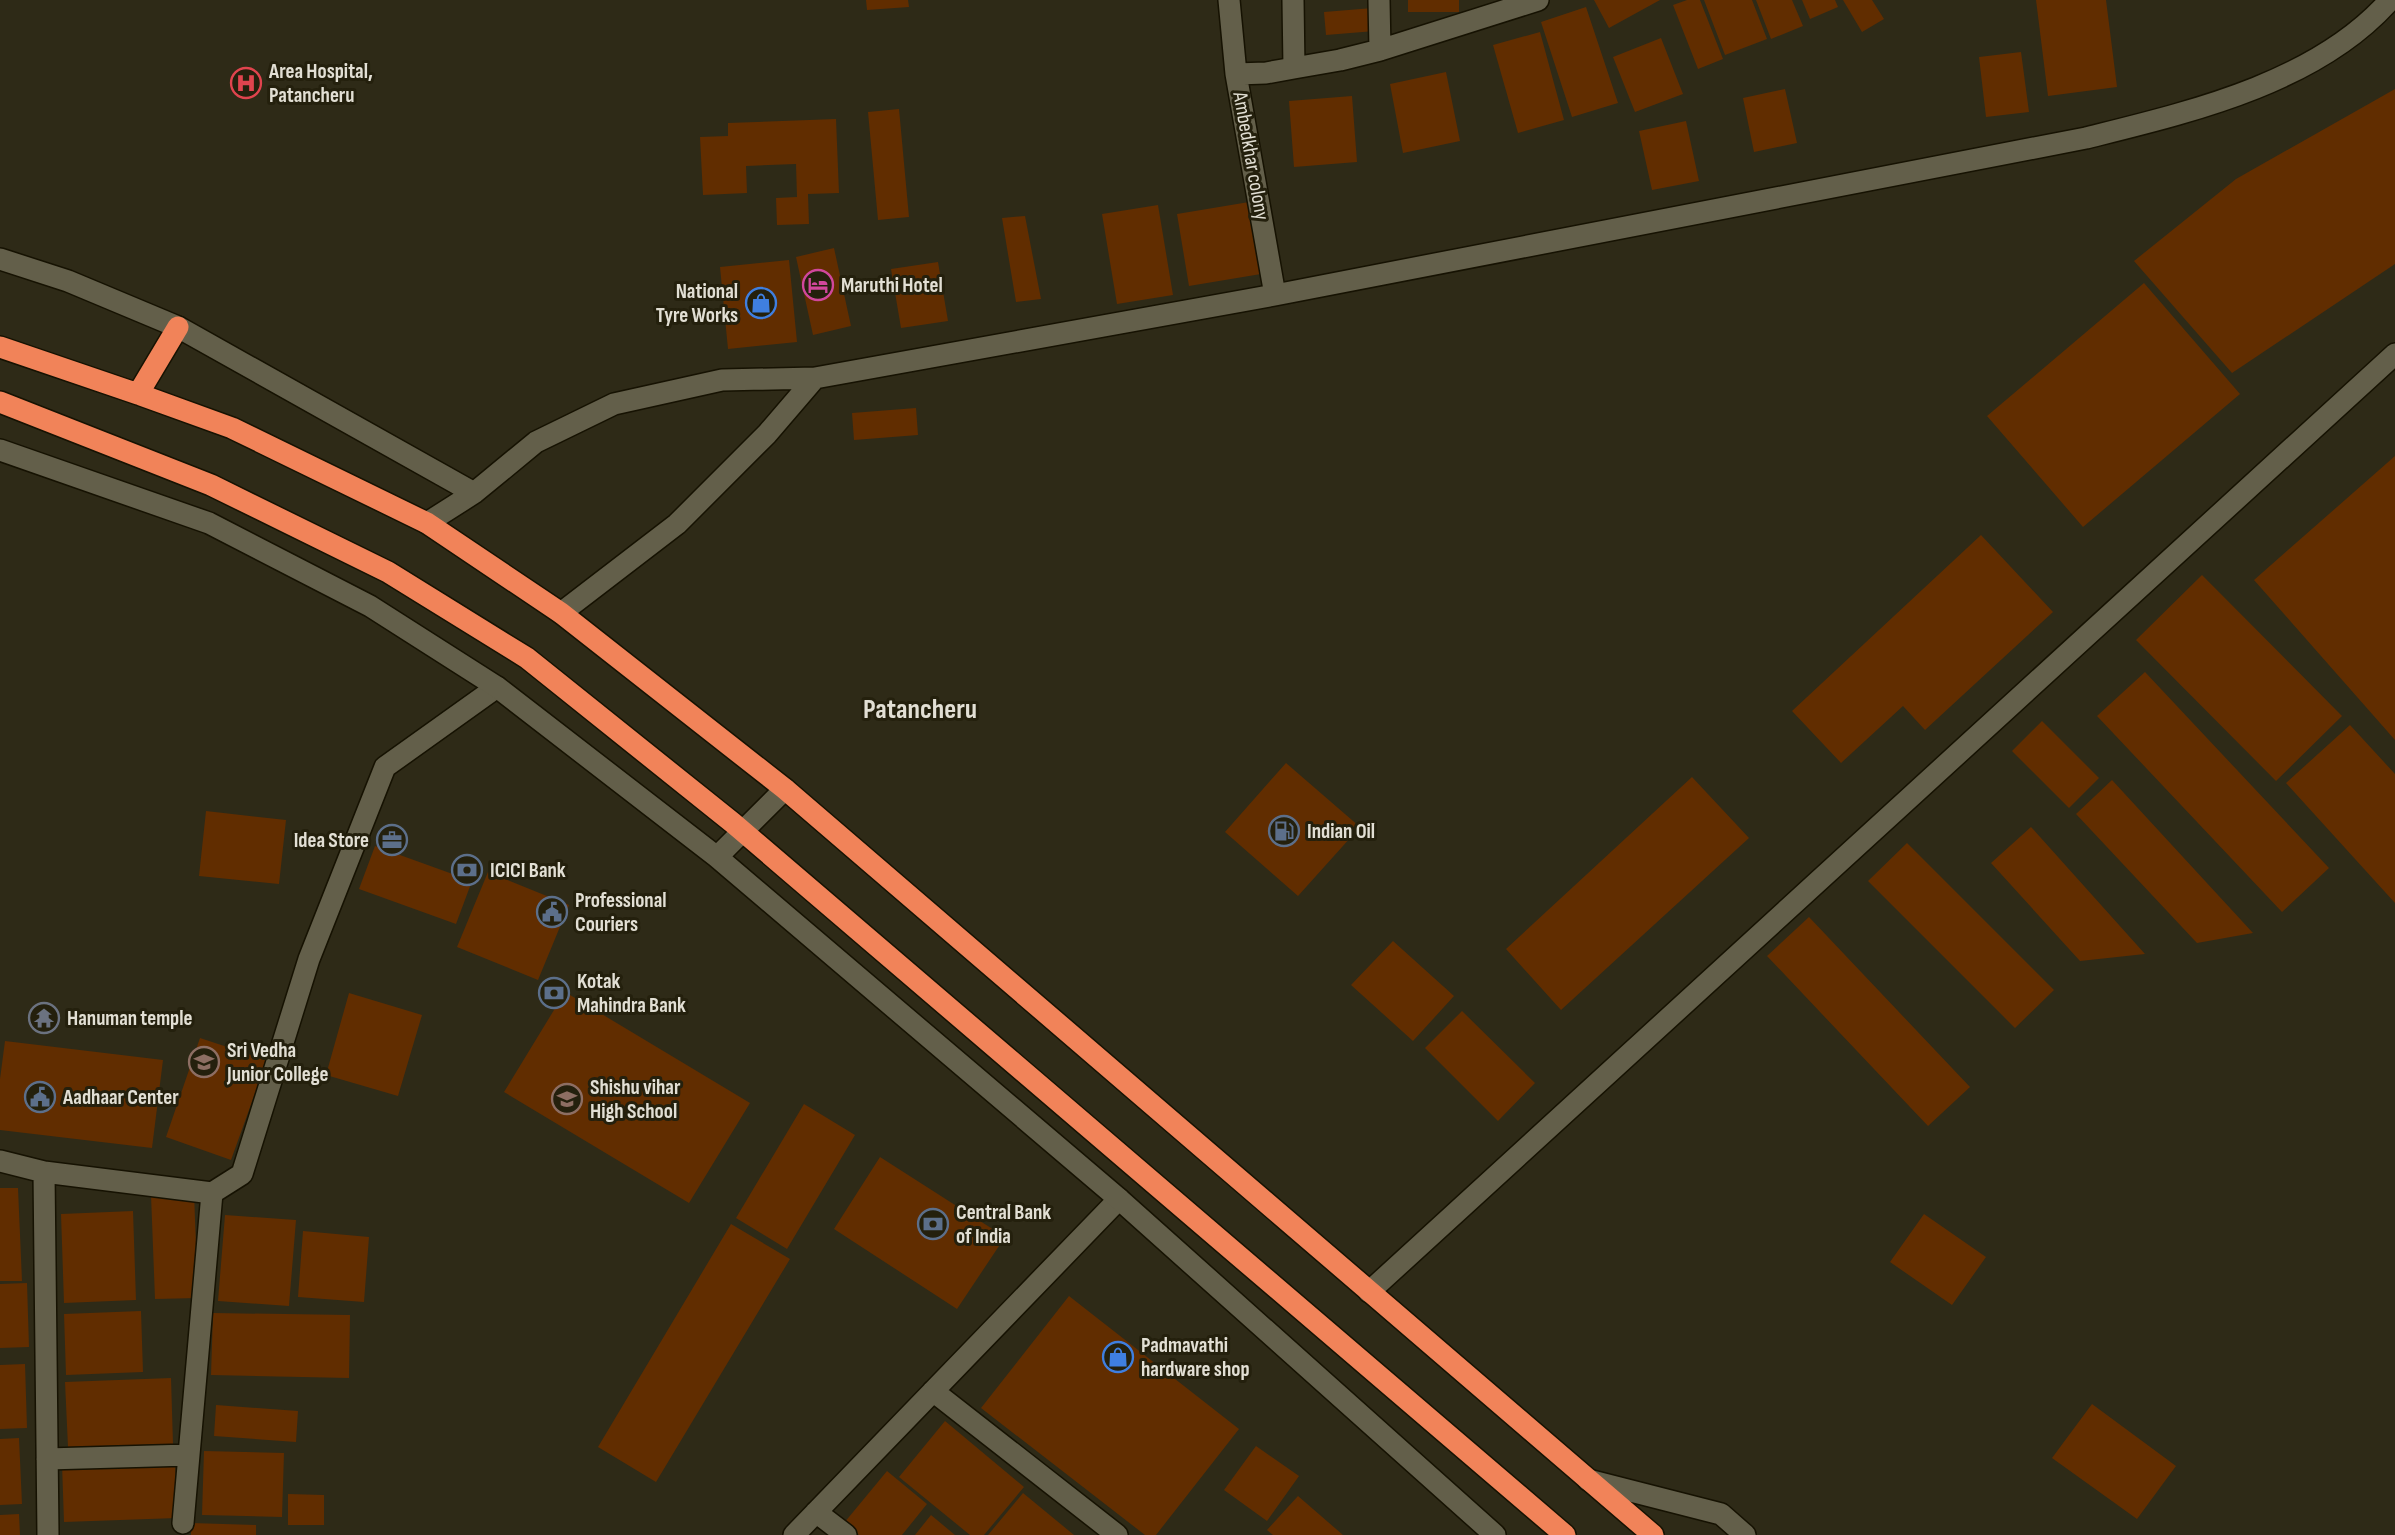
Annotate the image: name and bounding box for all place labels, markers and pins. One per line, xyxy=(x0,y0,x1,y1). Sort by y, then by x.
place label: Area Hospital, Patancheru xyxy=(268,59,373,108)
hospital icon: Area Hospital, Patancheru xyxy=(229,66,263,100)
hotel icon: Maruthi Hotel xyxy=(801,268,835,302)
place label: Maruthi Hotel xyxy=(841,273,943,298)
place label: National Tyre Works xyxy=(656,279,738,328)
shop icon: National Tyre Works xyxy=(744,286,778,320)
fuel station icon: Indian Oil xyxy=(1267,814,1301,848)
place label: Indian Oil xyxy=(1307,819,1375,844)
office icon: Idea Store xyxy=(375,823,409,857)
place label: Idea Store xyxy=(294,828,369,853)
bank icon: ICICI Bank xyxy=(450,853,484,887)
place label: ICICI Bank xyxy=(490,858,566,883)
place label: Professional Couriers xyxy=(575,888,667,937)
public building icon: Professional Couriers xyxy=(535,895,569,929)
place label: Kotak Mahindra Bank xyxy=(577,969,686,1018)
bank icon: Kotak Mahindra Bank xyxy=(537,976,571,1010)
temple icon: Hanuman temple xyxy=(27,1001,61,1035)
place label: Hanuman temple xyxy=(67,1006,192,1031)
place label: Sri Vedha Junior College xyxy=(226,1038,328,1087)
school or university icon: Sri Vedha Junior College xyxy=(187,1045,221,1079)
place label: Shishu vihar High School xyxy=(590,1075,681,1124)
public building icon: Aadhaar Center xyxy=(23,1080,57,1114)
school or university icon: Shishu vihar High School xyxy=(550,1082,584,1116)
place label: Aadhaar Center xyxy=(62,1085,179,1110)
place label: Central Bank of India xyxy=(956,1200,1051,1249)
bank icon: Central Bank of India xyxy=(916,1207,950,1241)
place label: Padmavathi hardware shop xyxy=(1141,1333,1250,1382)
shop icon: Padmavathi hardware shop xyxy=(1101,1340,1135,1374)

